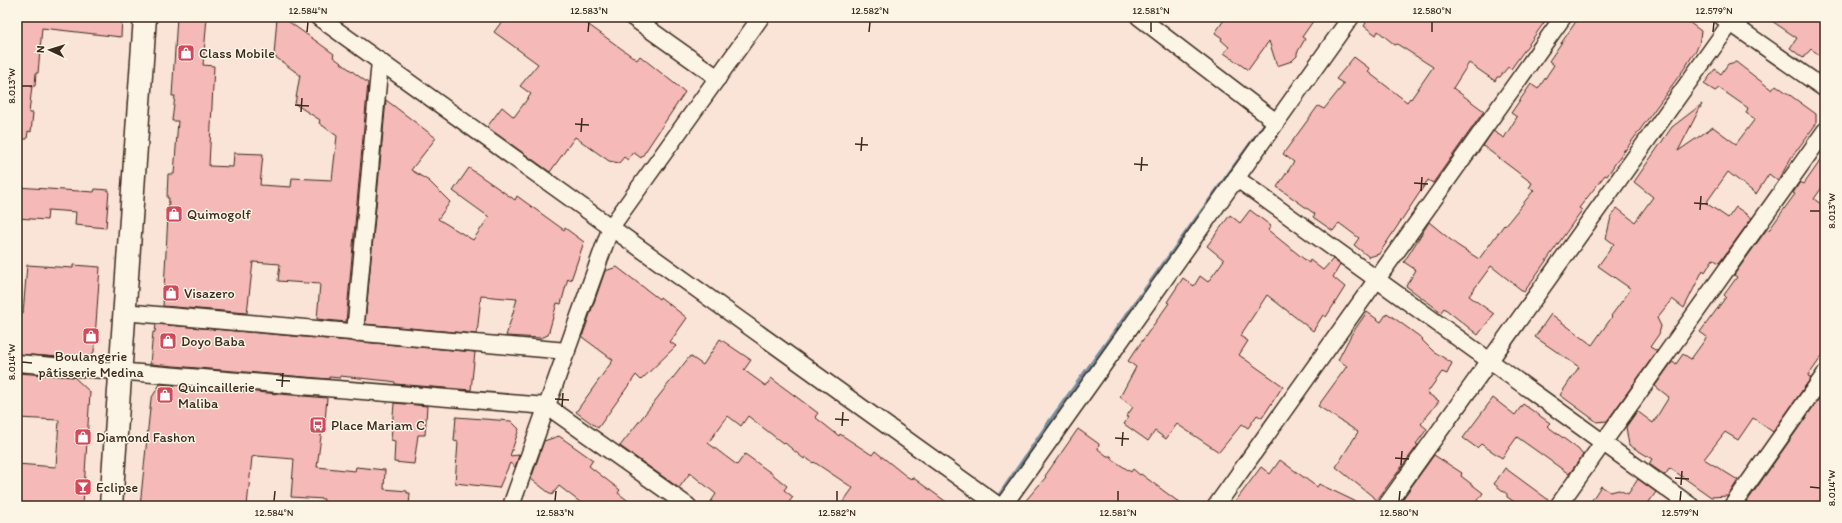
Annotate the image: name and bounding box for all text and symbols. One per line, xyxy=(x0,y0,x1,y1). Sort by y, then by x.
text: 12.584°N xyxy=(289,4,328,17)
text: 12.583°N xyxy=(570,4,608,17)
text: 12.582°N xyxy=(851,4,889,17)
text: 12.581°N xyxy=(1132,4,1170,17)
text: 12.580°N xyxy=(1413,4,1452,17)
text: 12.579°N xyxy=(1695,4,1733,17)
north arrow xyxy=(30,30,70,70)
shop icon: Class Mobile xyxy=(176,43,196,63)
text: N xyxy=(34,45,47,54)
place label: Class Mobile xyxy=(199,45,275,62)
text: 8.013°W xyxy=(5,68,18,104)
text: 8.013°W xyxy=(1825,193,1838,229)
shop icon: Quimogolf xyxy=(164,204,184,224)
place label: Quimogolf xyxy=(187,206,252,223)
shop icon: Visazero xyxy=(161,283,181,303)
place label: Visazero xyxy=(184,285,235,302)
shop icon: Boulangerie pâtisserie Medina xyxy=(81,326,101,346)
shop icon: Doyo Baba xyxy=(158,331,178,351)
place label: Doyo Baba xyxy=(181,333,246,350)
text: 8.014°W xyxy=(5,343,18,380)
place label: Boulangerie pâtisserie Medina xyxy=(38,348,144,381)
place label: Quincaillerie Maliba xyxy=(178,379,255,412)
shop icon: Quincaillerie Maliba xyxy=(155,385,175,405)
bus stop icon: Place Mariam C xyxy=(308,415,328,435)
place label: Place Mariam C xyxy=(331,417,425,434)
shop icon: Diamond Fashon xyxy=(73,427,93,447)
place label: Diamond Fashon xyxy=(96,429,195,446)
text: 8.014°W xyxy=(1825,469,1838,506)
bar icon: Eclipse xyxy=(73,477,93,497)
place label: Eclipse xyxy=(96,479,138,496)
text: 12.584°N xyxy=(255,506,294,519)
text: 12.583°N xyxy=(536,506,574,519)
text: 12.582°N xyxy=(818,506,856,519)
text: 12.581°N xyxy=(1099,506,1137,519)
text: 12.580°N xyxy=(1380,506,1419,519)
text: 12.579°N xyxy=(1661,506,1699,519)

